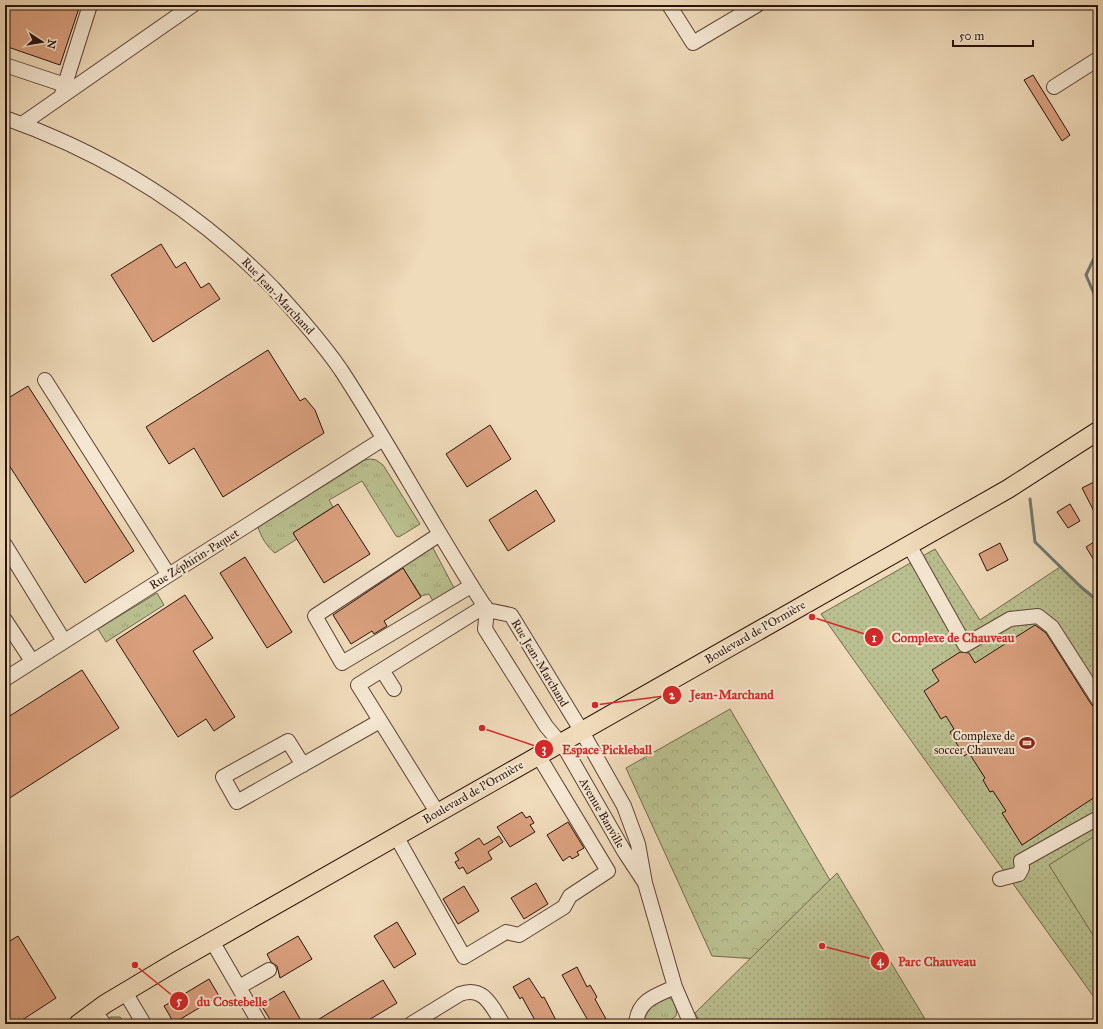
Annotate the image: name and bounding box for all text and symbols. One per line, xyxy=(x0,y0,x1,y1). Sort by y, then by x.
north arrow xyxy=(22,22,62,62)
scale bar xyxy=(953,22,1033,48)
text: 50 m xyxy=(959,29,984,43)
text: N xyxy=(44,38,59,51)
street label: Rue Jean-Marchand xyxy=(238,255,317,338)
street label: Rue Zéphirin-Paquet xyxy=(147,525,243,593)
street label: Boulevard de l'Ormière xyxy=(702,598,808,666)
street label: Rue Jean-Marchand xyxy=(507,617,572,710)
callout: Complexe de Chauveau xyxy=(864,625,1023,650)
text: Complexe de Chauveau xyxy=(892,630,1014,646)
text: 1 xyxy=(872,631,877,645)
callout: Jean-Marchand xyxy=(662,682,782,707)
text: Jean-Marchand xyxy=(688,687,774,703)
text: 2 xyxy=(669,688,676,702)
place label: Complexe de soccer Chauveau xyxy=(934,729,1016,757)
sports icon: Complexe de soccer Chauveau xyxy=(1018,734,1036,752)
callout: Espace Pickleball xyxy=(534,737,660,762)
text: 3 xyxy=(542,742,547,757)
text: Espace Pickleball xyxy=(562,742,652,758)
street label: Boulevard de l'Ormière xyxy=(420,758,526,826)
street label: Avenue Banville xyxy=(576,775,628,850)
callout: Parc Chauveau xyxy=(870,949,984,974)
text: 4 xyxy=(877,954,885,969)
text: Parc Chauveau xyxy=(898,954,976,970)
callout: du Costebelle xyxy=(169,989,276,1014)
text: 5 xyxy=(176,994,182,1008)
text: du Costebelle xyxy=(197,994,268,1010)

